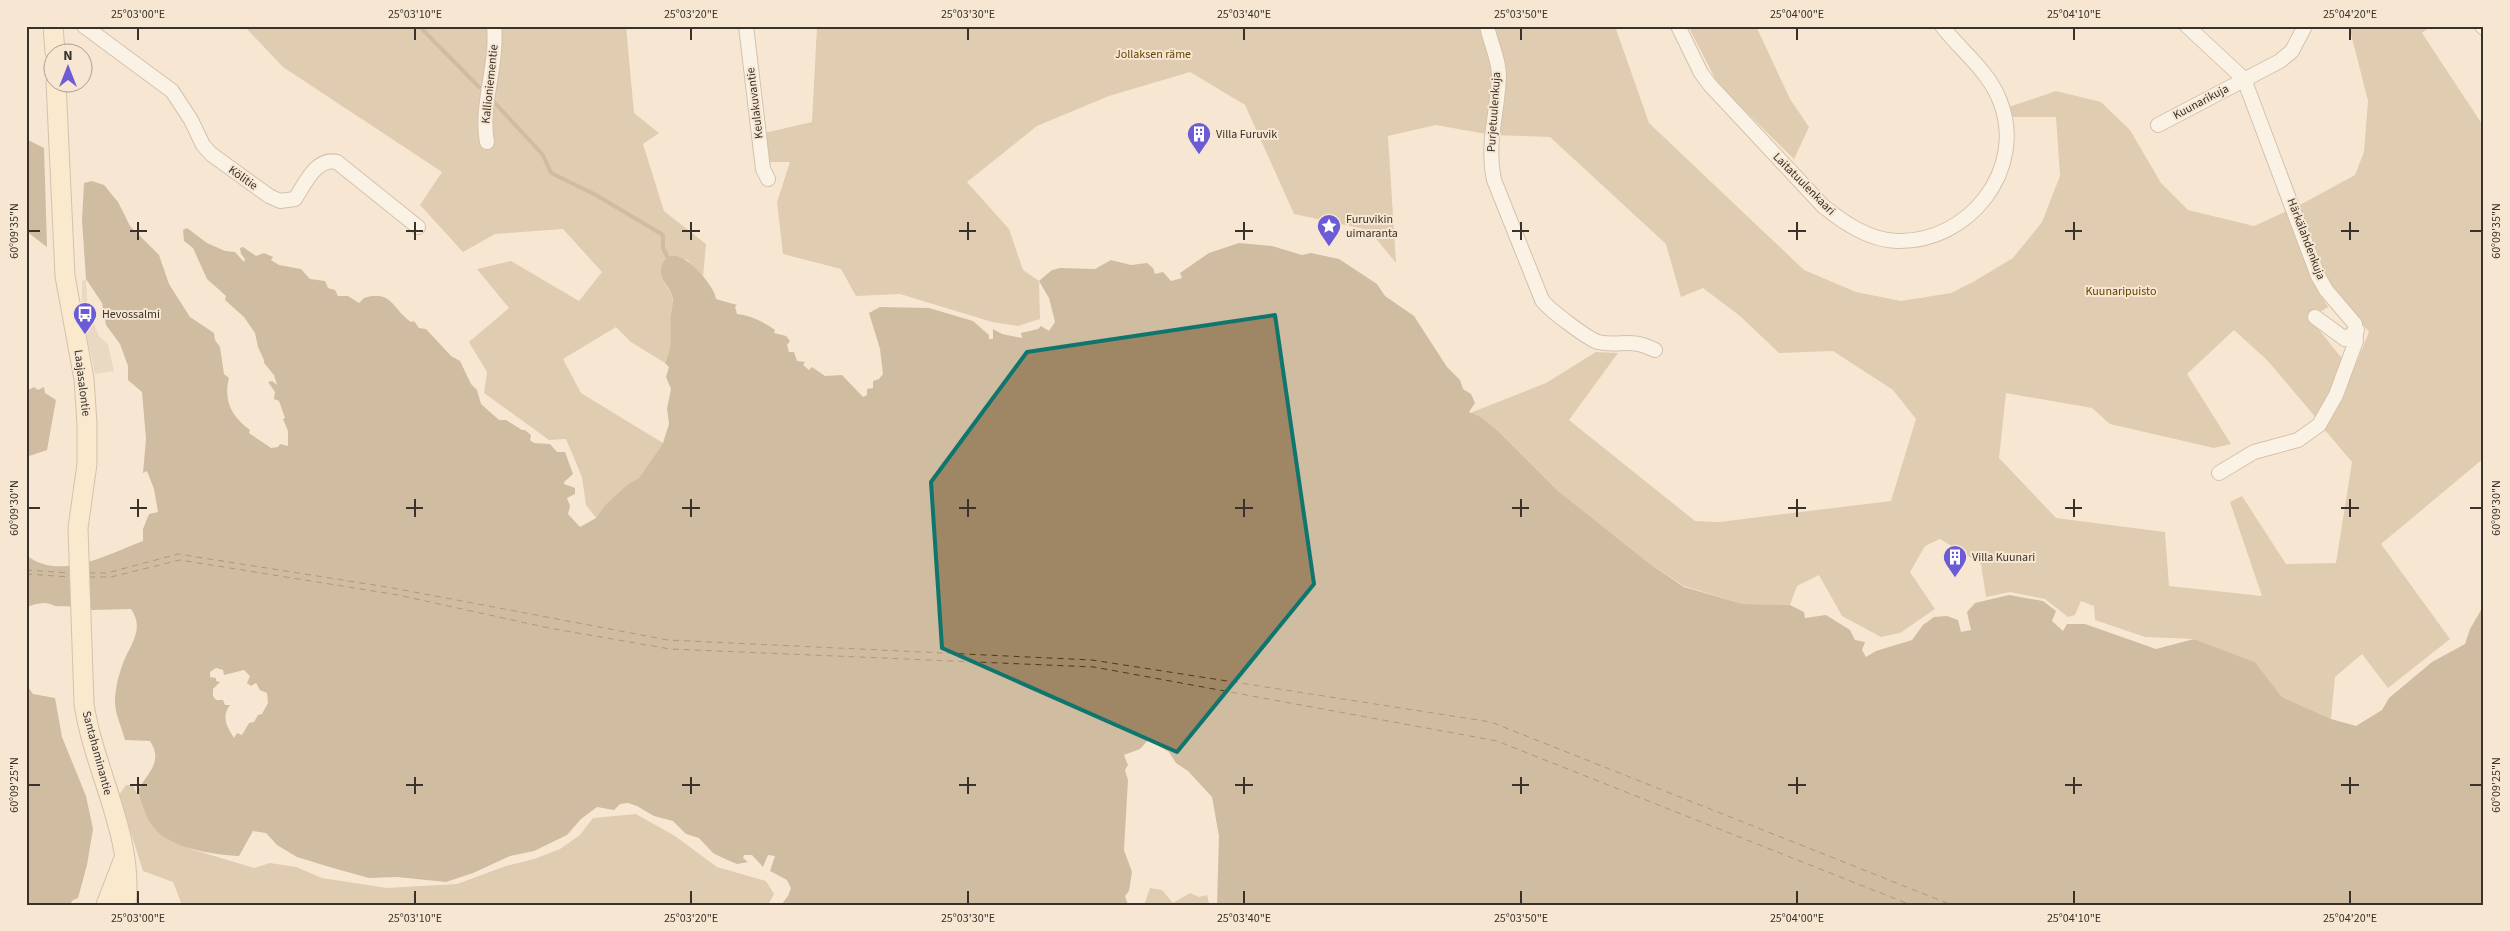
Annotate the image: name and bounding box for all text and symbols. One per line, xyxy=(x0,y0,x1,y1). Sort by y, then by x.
text: 25°03'00"E xyxy=(111,6,165,23)
text: 25°03'10"E xyxy=(388,6,442,23)
text: 25°03'20"E xyxy=(664,6,718,23)
text: 25°03'30"E xyxy=(941,6,995,23)
text: 25°03'40"E xyxy=(1217,6,1271,23)
text: 25°03'50"E xyxy=(1494,6,1548,23)
text: 25°04'00"E xyxy=(1770,6,1824,23)
text: 25°04'10"E xyxy=(2047,6,2101,23)
text: 25°04'20"E xyxy=(2323,6,2377,23)
north arrow xyxy=(42,42,92,92)
street label: Kallioniementie xyxy=(477,44,503,124)
text: N xyxy=(63,46,73,66)
park label: Jollaksen räme xyxy=(1115,46,1191,63)
street label: Keulakuvantie xyxy=(742,66,768,140)
street label: Purjetuulenkuja xyxy=(1483,71,1505,153)
street label: Kuunarikuja xyxy=(2170,80,2232,124)
building icon: Villa Furuvik xyxy=(1186,121,1212,155)
place label: Villa Furuvik xyxy=(1216,126,1277,143)
street label: Laitatuulenkaari xyxy=(1769,149,1839,219)
street label: Kölitie xyxy=(225,162,261,194)
street label: Härkälahdenkuja xyxy=(2283,196,2329,282)
text: 60°09'35"N xyxy=(6,203,23,259)
text: 60°09'35"N xyxy=(2488,203,2505,259)
place label: Furuvikin uimaranta xyxy=(1346,211,1398,242)
place icon: Furuvikin uimaranta xyxy=(1316,213,1342,247)
park label: Kuunaripuisto xyxy=(2086,283,2156,300)
bus stop icon: Hevossalmi xyxy=(72,301,98,335)
place label: Hevossalmi xyxy=(102,306,160,323)
street label: Laajasalontie xyxy=(69,349,95,417)
text: 60°09'30"N xyxy=(6,480,23,536)
text: 60°09'30"N xyxy=(2488,480,2505,536)
building icon: Villa Kuunari xyxy=(1942,544,1968,578)
place label: Villa Kuunari xyxy=(1972,549,2035,566)
street label: Santahaminantie xyxy=(78,709,116,797)
text: 60°09'25"N xyxy=(6,757,23,813)
text: 60°09'25"N xyxy=(2488,757,2505,813)
text: 25°03'00"E xyxy=(111,910,165,927)
text: 25°03'10"E xyxy=(388,910,442,927)
text: 25°03'20"E xyxy=(664,910,718,927)
text: 25°03'30"E xyxy=(941,910,995,927)
text: 25°03'40"E xyxy=(1217,910,1271,927)
text: 25°03'50"E xyxy=(1494,910,1548,927)
text: 25°04'00"E xyxy=(1770,910,1824,927)
text: 25°04'10"E xyxy=(2047,910,2101,927)
text: 25°04'20"E xyxy=(2323,910,2377,927)

